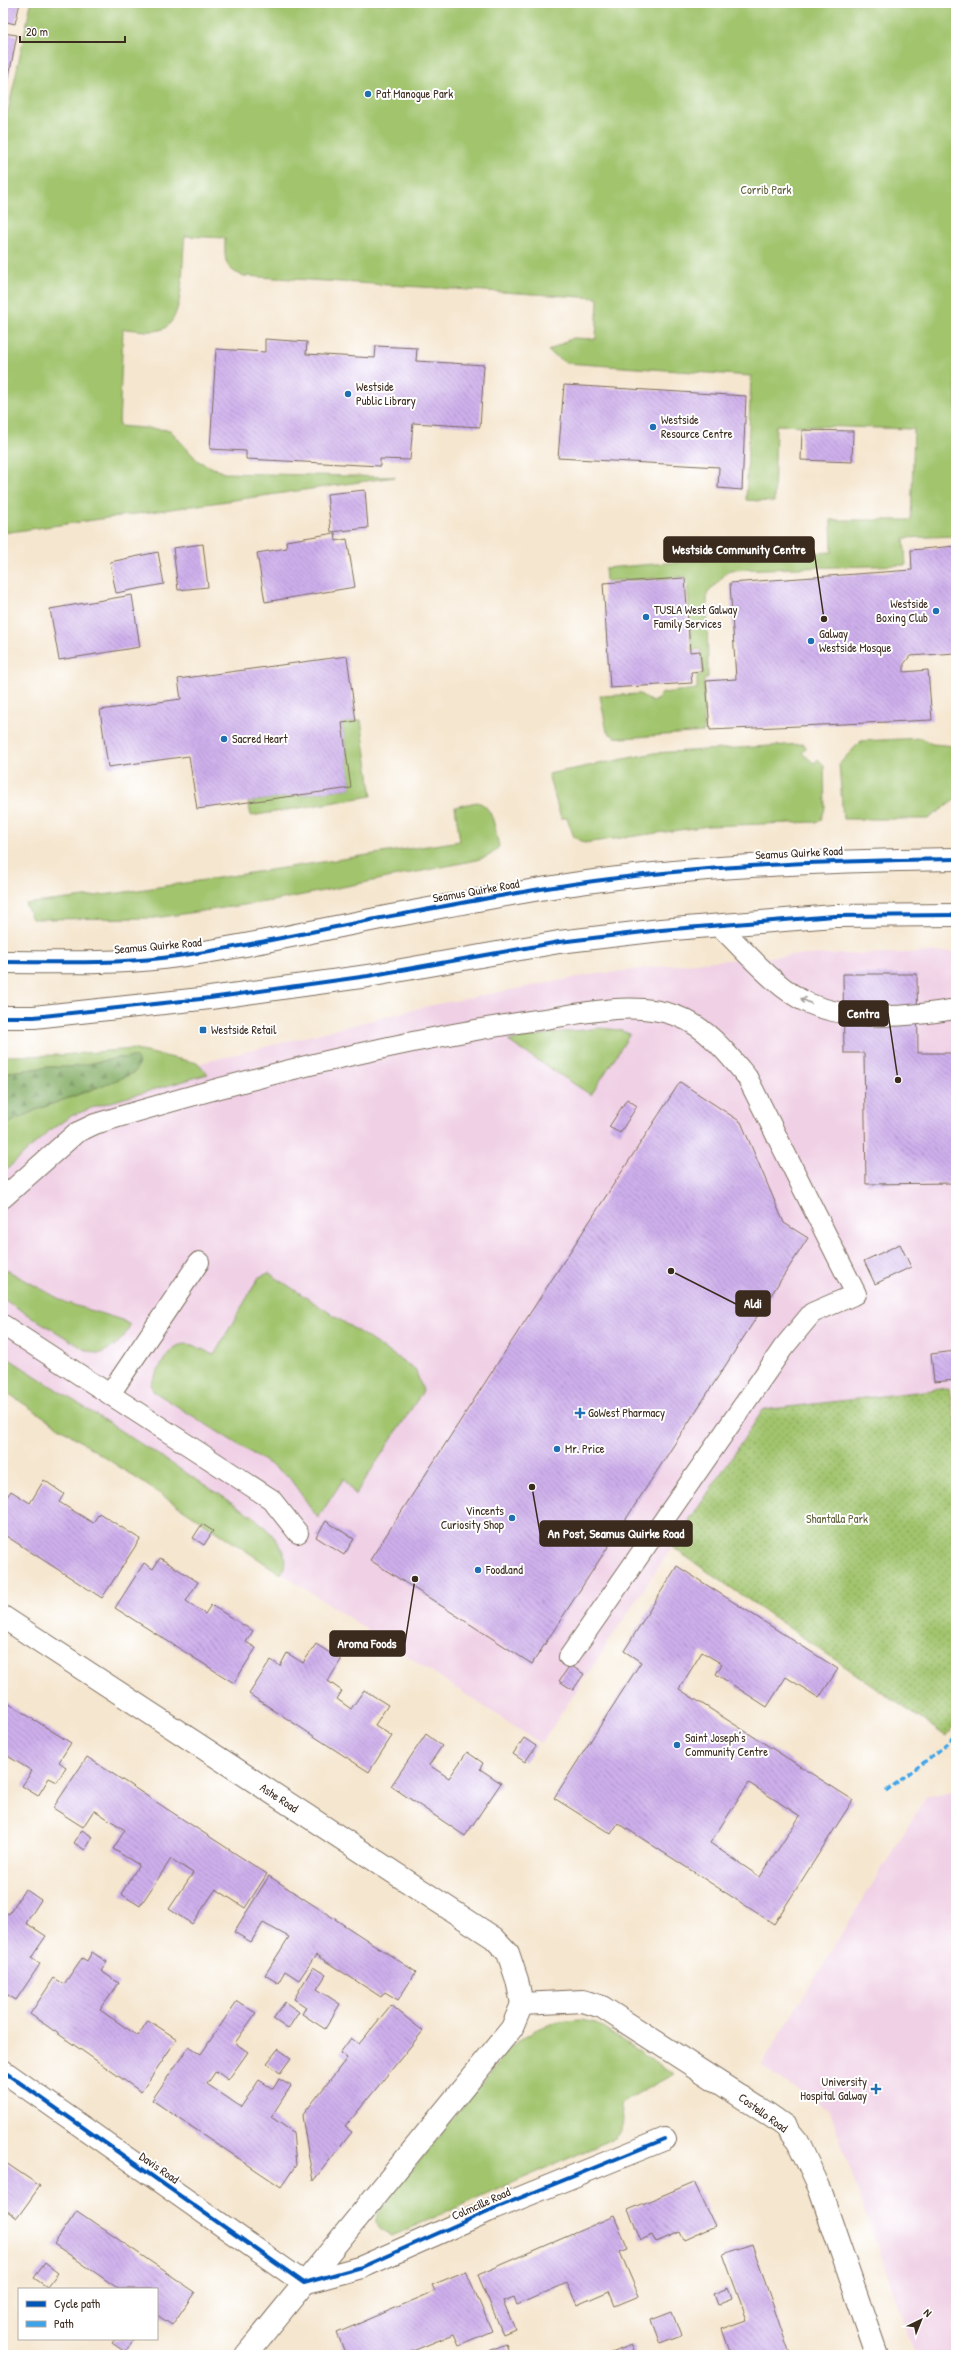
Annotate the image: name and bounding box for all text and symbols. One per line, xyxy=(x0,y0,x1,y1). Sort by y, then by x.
scale bar xyxy=(20,18,125,44)
text: 20 m xyxy=(26,23,48,40)
place label: Pat Manogue Park xyxy=(376,85,453,102)
marker: Pat Manogue Park xyxy=(363,89,373,99)
park label: Corrib Park xyxy=(740,181,792,198)
place label: Westside Public Library xyxy=(356,378,416,409)
marker: Westside Public Library xyxy=(343,389,353,399)
place label: Westside Resource Centre xyxy=(661,411,733,442)
marker: Westside Resource Centre xyxy=(648,422,658,432)
callout: Westside Community Centre xyxy=(664,537,814,562)
text: Westside Community Centre xyxy=(672,540,807,559)
place label: Westside Boxing Club xyxy=(876,595,928,626)
place label: TUSLA West Galway Family Services xyxy=(653,601,737,632)
marker: Westside Boxing Club xyxy=(931,606,941,616)
marker: TUSLA West Galway Family Services xyxy=(641,612,651,622)
place label: Galway Westside Mosque xyxy=(819,625,891,656)
marker: Galway Westside Mosque xyxy=(806,636,816,646)
place label: Sacred Heart xyxy=(232,730,288,747)
marker: Sacred Heart xyxy=(219,734,229,744)
street label: Seamus Quirke Road xyxy=(755,842,843,863)
street label: Seamus Quirke Road xyxy=(431,874,521,906)
street label: Seamus Quirke Road xyxy=(114,933,203,958)
one-way arrow xyxy=(801,997,813,1004)
callout: Centra xyxy=(839,1001,888,1026)
text: Centra xyxy=(847,1004,880,1022)
place label: Westside Retail xyxy=(211,1021,277,1038)
marker: Westside Retail xyxy=(198,1025,208,1035)
callout: Aldi xyxy=(736,1291,770,1316)
text: Aldi xyxy=(744,1294,762,1312)
place label: GoWest Pharmacy xyxy=(588,1404,665,1421)
marker: GoWest Pharmacy xyxy=(575,1408,585,1418)
place label: Mr. Price xyxy=(565,1440,605,1457)
marker: Mr. Price xyxy=(552,1444,562,1454)
place label: Vincents Curiosity Shop xyxy=(441,1502,504,1533)
park label: Shantalla Park xyxy=(806,1510,868,1527)
marker: Vincents Curiosity Shop xyxy=(507,1513,517,1523)
callout: An Post, Seamus Quirke Road xyxy=(540,1521,692,1546)
text: An Post, Seamus Quirke Road xyxy=(548,1524,685,1542)
place label: Foodland xyxy=(485,1561,523,1578)
marker: Foodland xyxy=(473,1565,483,1575)
callout: Aroma Foods xyxy=(330,1631,405,1656)
text: Aroma Foods xyxy=(338,1634,396,1652)
place label: Saint Joseph's Community Centre xyxy=(685,1729,768,1760)
marker: Saint Joseph's Community Centre xyxy=(672,1740,682,1750)
street label: Ashe Road xyxy=(257,1779,302,1817)
place label: University Hospital Galway xyxy=(800,2073,867,2104)
marker: University Hospital Galway xyxy=(870,2083,882,2095)
street label: Costello Road xyxy=(735,2089,792,2137)
street label: Davis Road xyxy=(136,2148,183,2188)
street label: Colmcille Road xyxy=(449,2183,513,2224)
legend xyxy=(18,2288,158,2340)
text: Cycle path xyxy=(54,2295,100,2312)
north arrow xyxy=(901,2300,941,2340)
text: N xyxy=(921,2306,935,2320)
text: Path xyxy=(54,2315,74,2332)

